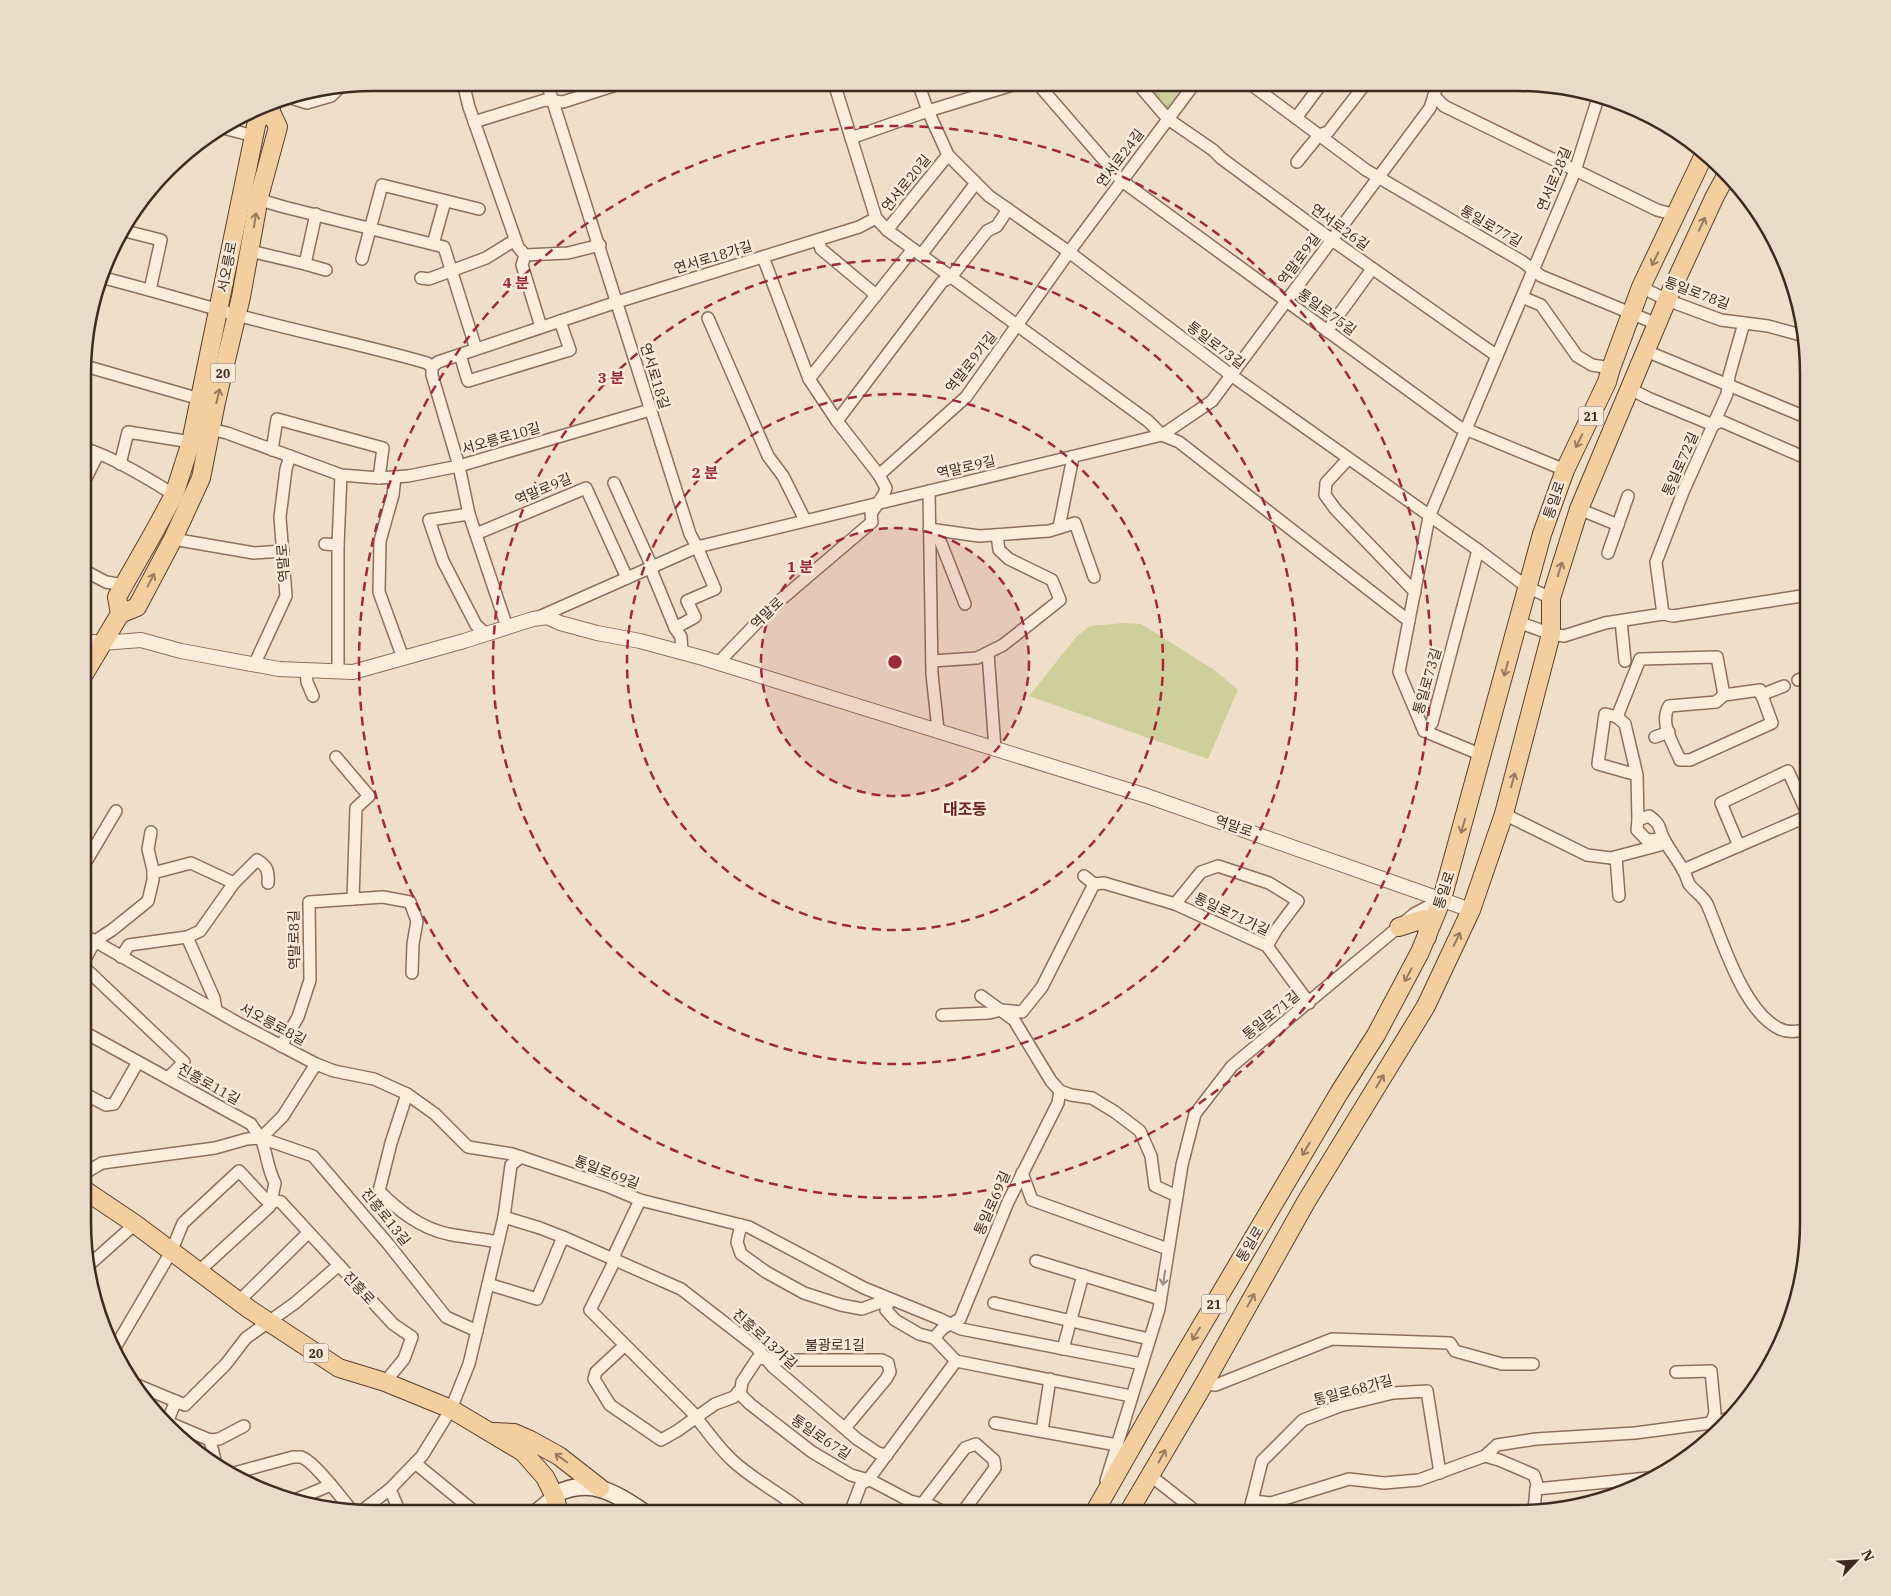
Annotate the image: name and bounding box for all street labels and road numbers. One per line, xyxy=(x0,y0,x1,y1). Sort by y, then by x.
street label: 연서로24길 xyxy=(1092,125,1148,191)
street label: 연서로28길 xyxy=(1533,144,1575,214)
street label: 연서로20길 xyxy=(878,151,934,215)
street label: 연서로26길 xyxy=(1307,200,1373,254)
street label: 통일로77길 xyxy=(1457,201,1525,251)
street label: 역말로9길 xyxy=(1274,230,1324,288)
street label: 연서로18가길 xyxy=(672,237,754,277)
street label: 서오릉로 xyxy=(213,240,241,294)
street label: 통일로78길 xyxy=(1662,273,1732,313)
street label: 통일로75길 xyxy=(1294,285,1360,339)
street label: 통일로73길 xyxy=(1183,317,1249,373)
street label: 역말로9가길 xyxy=(941,328,1001,396)
street label: 연서로18길 xyxy=(636,341,674,411)
road number: 20 xyxy=(210,363,236,382)
road number: 21 xyxy=(1578,406,1604,426)
street label: 서오릉로10길 xyxy=(459,418,543,458)
street label: 통일로72길 xyxy=(1658,429,1702,499)
street label: 역말로9길 xyxy=(935,451,997,483)
street label: 역말로9길 xyxy=(512,469,574,509)
street label: 통일로 xyxy=(1539,479,1569,521)
street label: 역말로 xyxy=(273,543,293,583)
street label: 역말로 xyxy=(747,593,787,633)
street label: 통일로73길 xyxy=(1409,646,1445,716)
street label: 역말로 xyxy=(1213,811,1255,841)
street label: 통일로 xyxy=(1429,869,1459,911)
street label: 통일로71가길 xyxy=(1191,889,1273,939)
street label: 역말로8길 xyxy=(284,910,304,970)
street label: 통일로71길 xyxy=(1239,987,1303,1043)
street label: 서오릉로8길 xyxy=(237,999,309,1049)
street label: 진흥로11길 xyxy=(175,1060,243,1108)
street label: 통일로69길 xyxy=(572,1151,642,1193)
street label: 통일로69길 xyxy=(970,1168,1014,1238)
street label: 진흥로13길 xyxy=(358,1185,414,1249)
street label: 통일로 xyxy=(1232,1223,1268,1265)
street label: 진흥로 xyxy=(339,1268,379,1308)
road number: 21 xyxy=(1202,1295,1226,1314)
street label: 진흥로13가길 xyxy=(729,1305,801,1373)
street label: 불광로1길 xyxy=(805,1336,865,1354)
road number: 20 xyxy=(304,1344,328,1362)
street label: 통일로68가길 xyxy=(1311,1371,1395,1409)
street label: 통일로67길 xyxy=(788,1410,854,1464)

